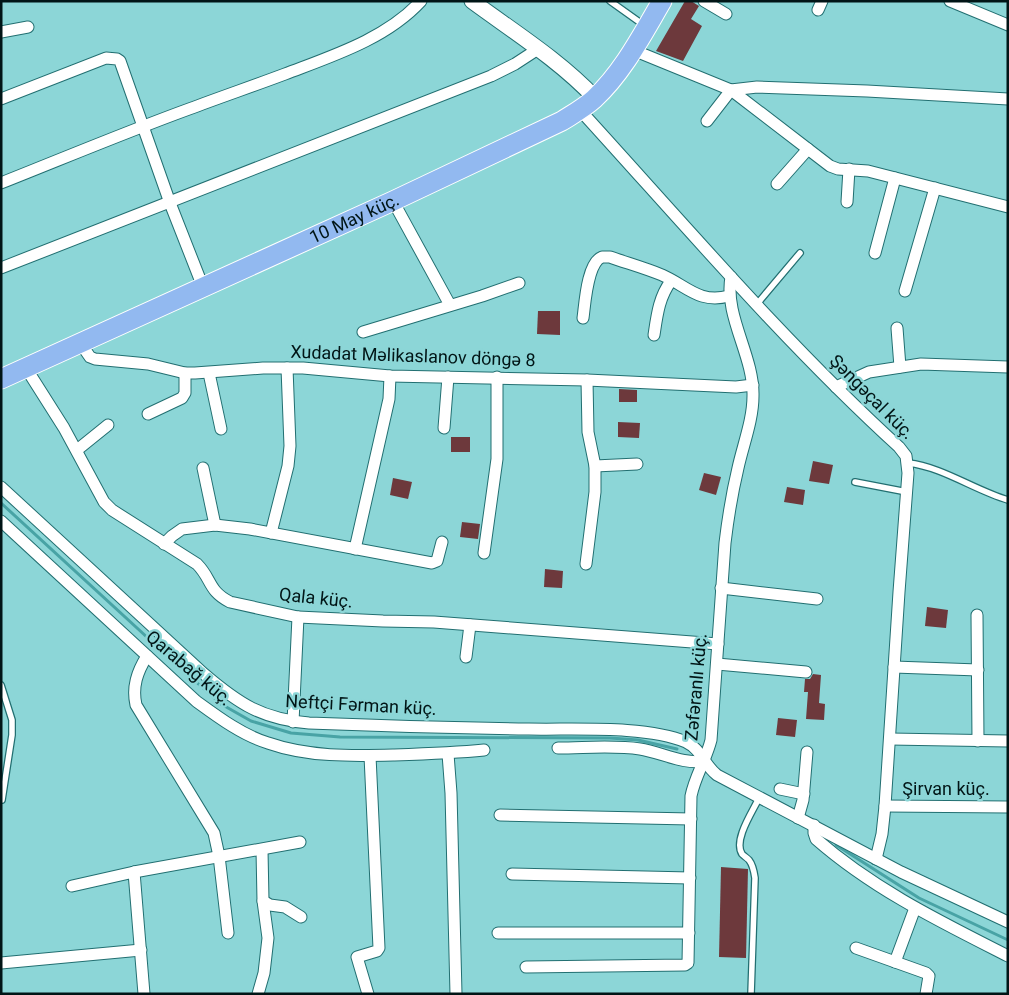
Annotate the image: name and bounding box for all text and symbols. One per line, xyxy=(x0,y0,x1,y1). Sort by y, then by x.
street label: 10 May küç. xyxy=(306,189,402,248)
street label: Xudadat Məlikaslanov döngə 8 xyxy=(290,341,536,370)
street label: Şəngəçal küç. xyxy=(826,350,919,443)
street label: Qala küç. xyxy=(278,583,354,612)
street label: Qarabağ küç. xyxy=(142,626,236,710)
street label: Zəfəranlı küç. xyxy=(680,632,711,742)
street label: Neftçi Fərman küç. xyxy=(285,690,437,719)
street label: Şirvan küç. xyxy=(902,778,990,799)

